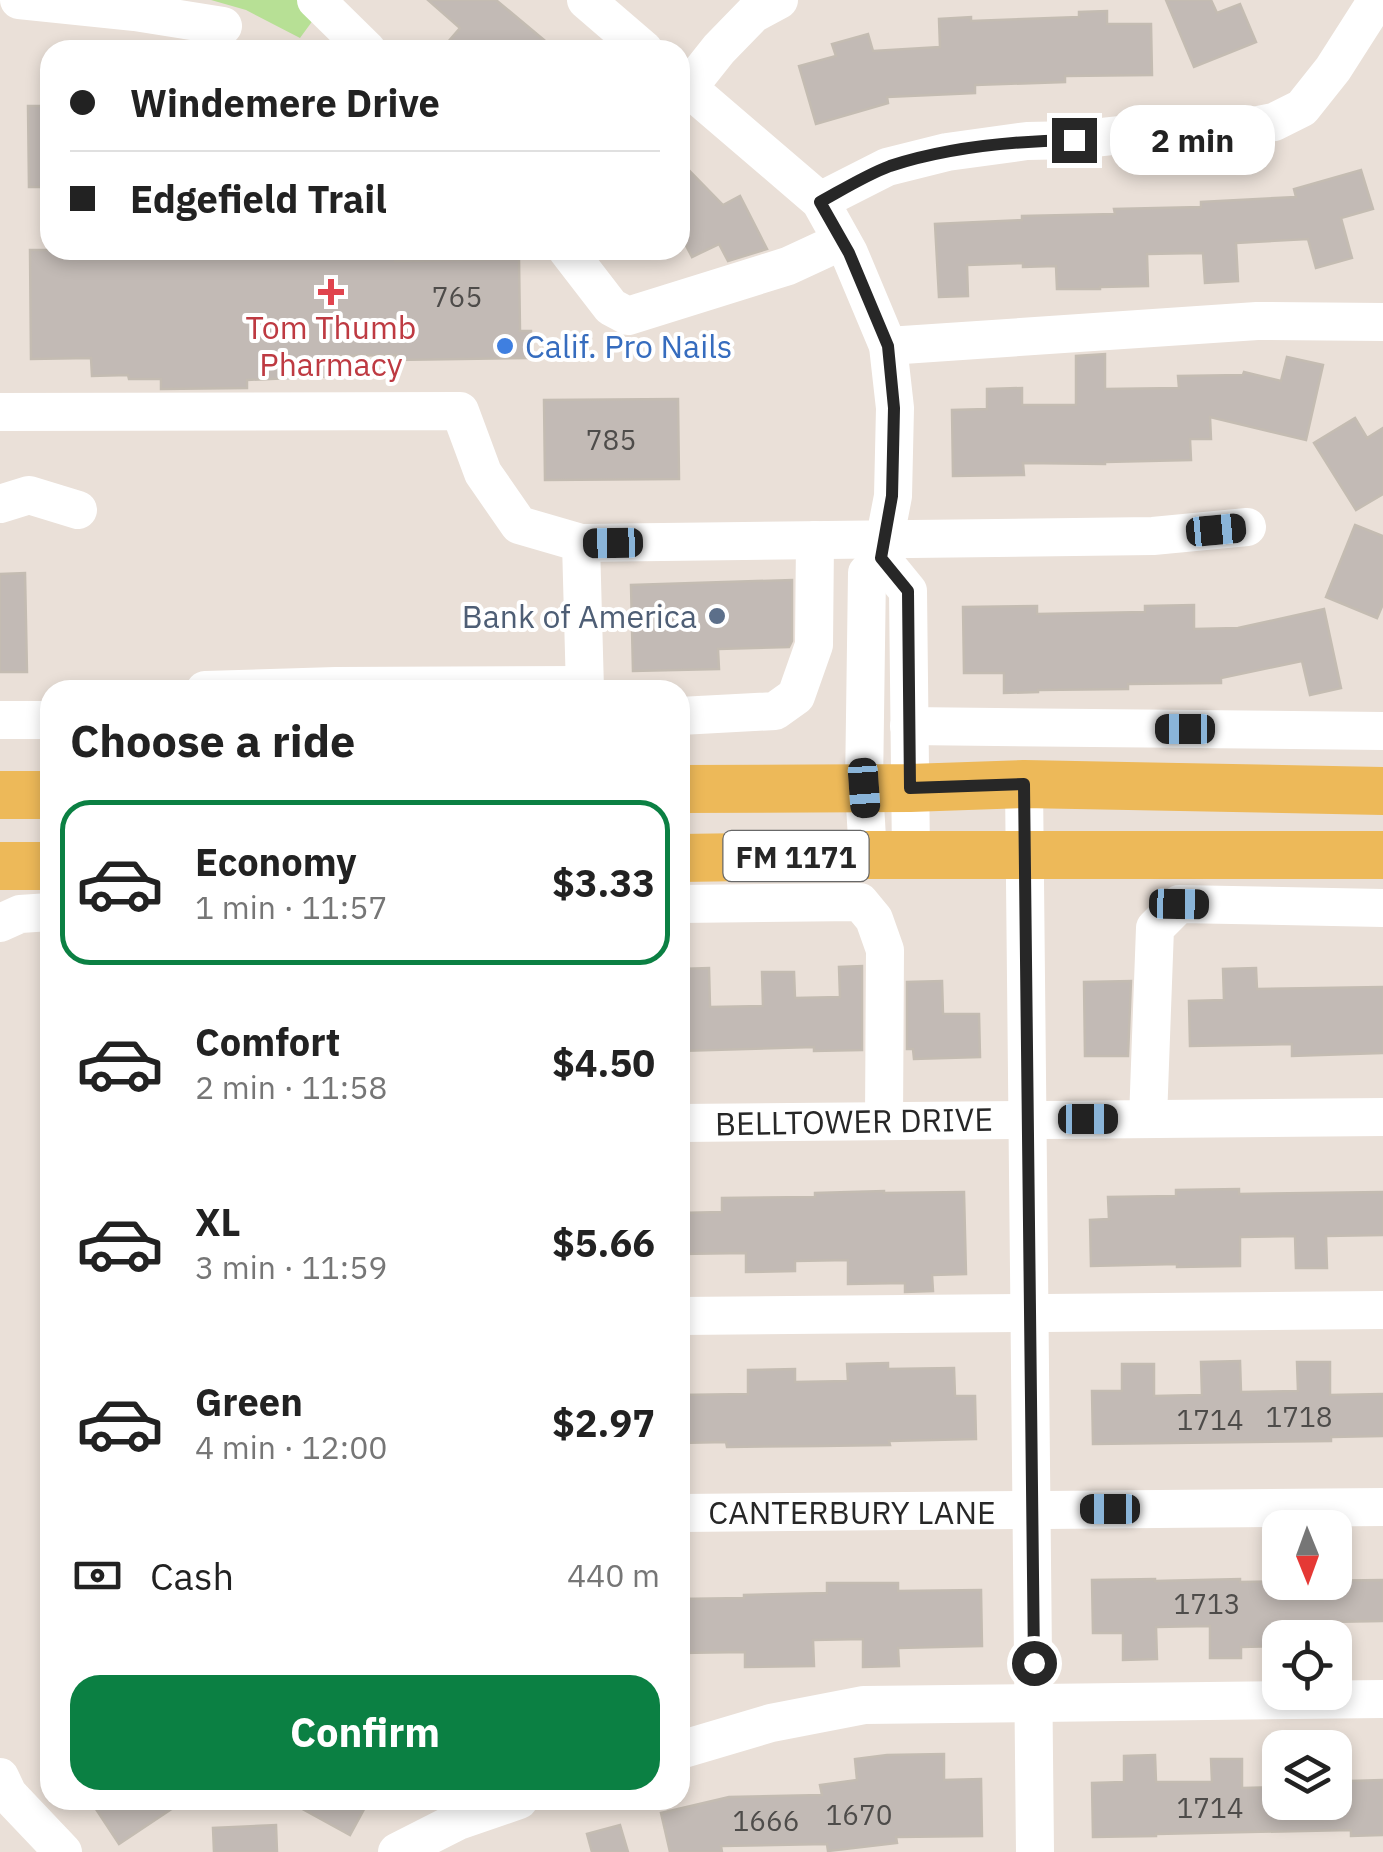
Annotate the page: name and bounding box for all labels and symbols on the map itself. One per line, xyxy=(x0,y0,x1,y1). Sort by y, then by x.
callout: 2 min xyxy=(1109,105,1274,175)
route end xyxy=(1052,118,1097,163)
house number: 765 xyxy=(432,278,482,315)
marker: Tom Thumb Pharmacy xyxy=(320,281,342,303)
place label: Tom Thumb Pharmacy xyxy=(246,306,416,385)
place label: Calif. Pro Nails xyxy=(525,325,732,367)
marker: Calif. Pro Nails xyxy=(494,335,516,357)
house number: 785 xyxy=(586,421,636,458)
car xyxy=(1185,512,1247,548)
car xyxy=(583,527,643,559)
place label: Bank of America xyxy=(462,595,697,637)
marker: Bank of America xyxy=(706,605,728,627)
car xyxy=(1155,714,1215,744)
car xyxy=(847,757,881,819)
road number: FM 1171 xyxy=(724,831,868,881)
car xyxy=(1149,888,1209,920)
street label: BELLTOWER DRIVE xyxy=(715,1098,993,1144)
car xyxy=(1058,1104,1118,1134)
house number: 1718 xyxy=(1265,1398,1333,1435)
house number: 1714 xyxy=(1176,1401,1244,1438)
street label: CANTERBURY LANE xyxy=(708,1491,996,1533)
car xyxy=(1080,1494,1140,1524)
north arrow xyxy=(1262,1510,1352,1600)
house number: 1713 xyxy=(1173,1585,1241,1622)
route start xyxy=(1012,1641,1057,1686)
house number: 1714 xyxy=(1176,1789,1244,1826)
house number: 1670 xyxy=(825,1796,893,1833)
house number: 1666 xyxy=(732,1802,800,1839)

